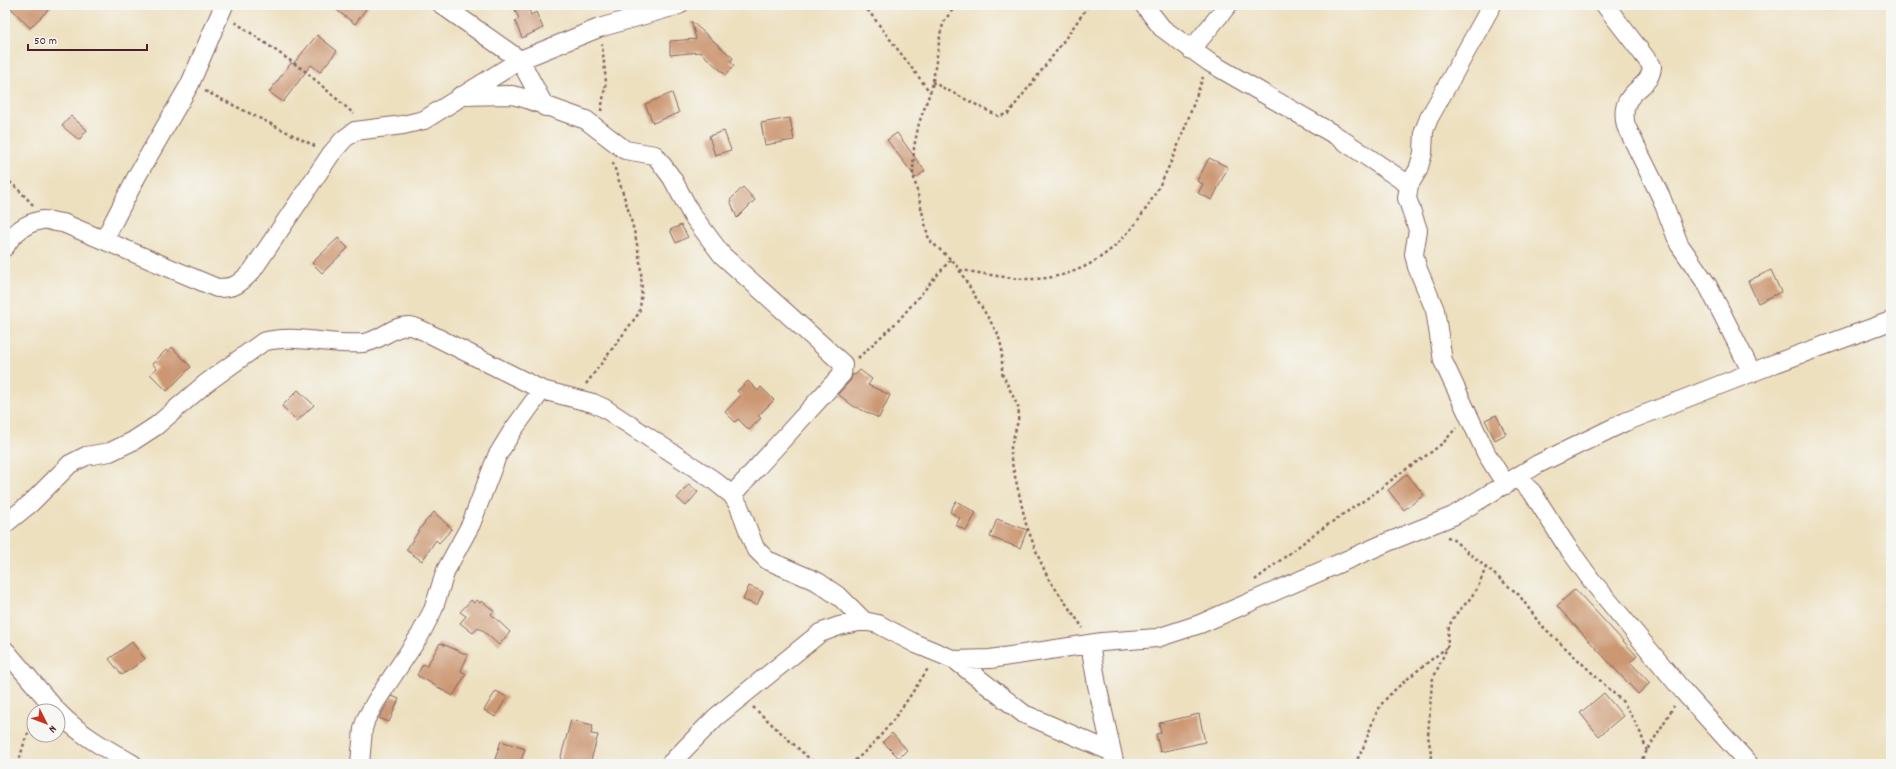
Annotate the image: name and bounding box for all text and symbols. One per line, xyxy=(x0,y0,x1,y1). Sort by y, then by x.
scale bar xyxy=(28,26,147,52)
text: 50 m xyxy=(34,33,57,50)
north arrow xyxy=(26,703,66,743)
text: N xyxy=(44,721,60,736)

